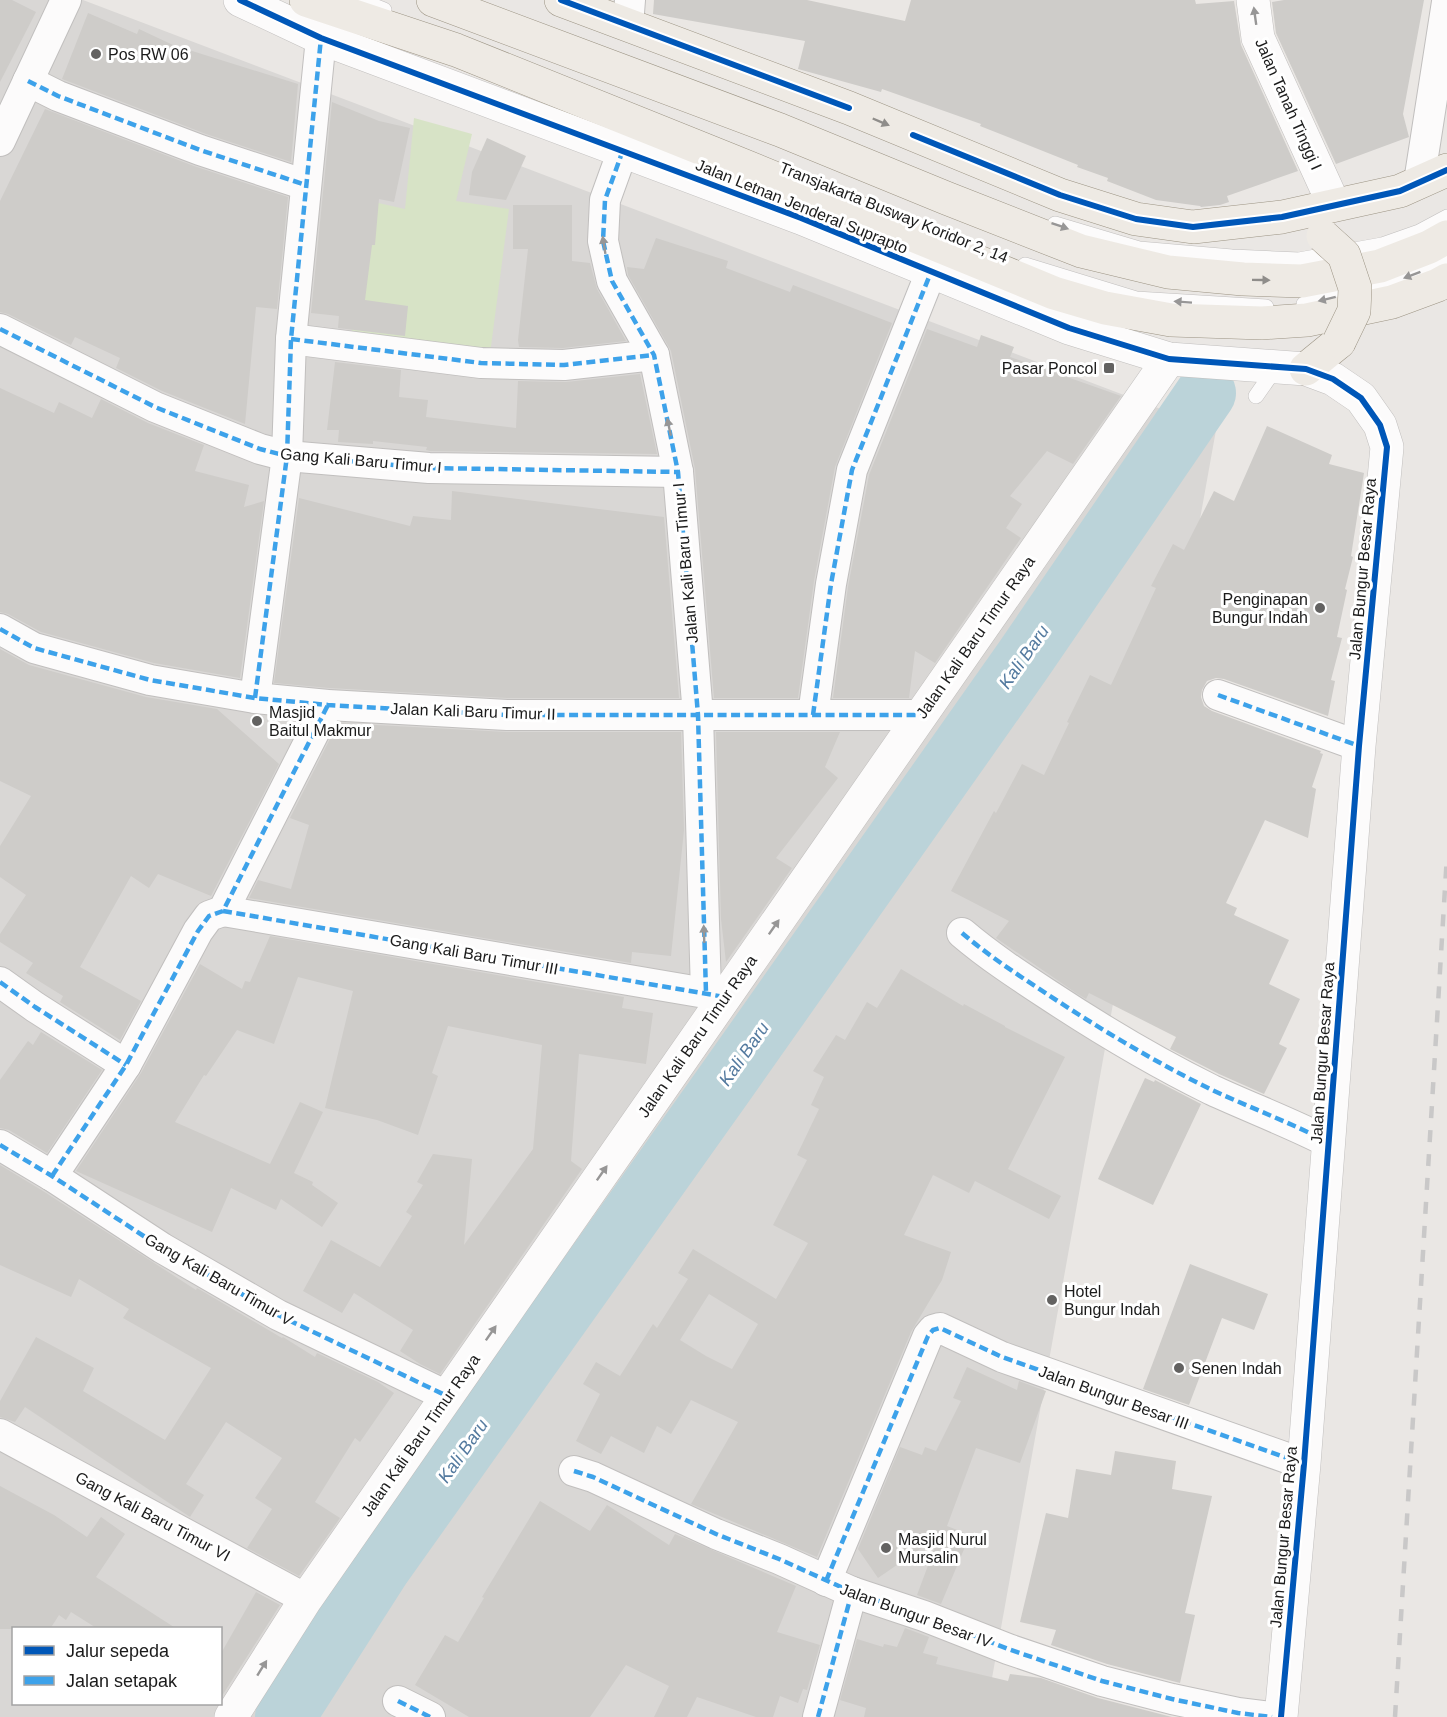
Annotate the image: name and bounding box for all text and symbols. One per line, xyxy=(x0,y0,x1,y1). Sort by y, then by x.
one-way arrow xyxy=(1250,7,1260,26)
street label: Jalan Tanah Tinggi I xyxy=(1252,36,1325,173)
place label: Pos RW 06 xyxy=(108,46,189,63)
marker: Pos RW 06 xyxy=(89,47,103,61)
one-way arrow xyxy=(872,118,890,127)
street label: Jalan Letnan Jenderal Suprapto xyxy=(693,156,910,257)
street label: Transjakarta Busway Koridor 2, 14 xyxy=(777,159,1011,266)
one-way arrow xyxy=(1051,221,1069,231)
one-way arrow xyxy=(600,236,609,255)
one-way arrow xyxy=(1402,270,1420,280)
one-way arrow xyxy=(1251,275,1270,284)
one-way arrow xyxy=(1318,294,1336,304)
one-way arrow xyxy=(1174,297,1193,307)
place label: Pasar Poncol xyxy=(1002,360,1097,377)
marker: Pasar Poncol xyxy=(1102,361,1116,375)
one-way arrow xyxy=(663,418,673,436)
street label: Gang Kali Baru Timur I xyxy=(280,445,442,476)
street label: Jalan Bungur Besar Raya xyxy=(1346,477,1379,661)
street label: Jalan Kali Baru Timur I xyxy=(670,482,701,644)
street label: Jalan Kali Baru Timur Raya xyxy=(911,552,1039,722)
place label: Penginapan Bungur Indah xyxy=(1212,591,1308,626)
marker: Penginapan Bungur Indah xyxy=(1313,601,1327,615)
water label: Kali Baru xyxy=(994,621,1054,693)
street label: Jalan Kali Baru Timur II xyxy=(390,700,556,723)
place label: Masjid Baitul Makmur xyxy=(269,704,372,739)
marker: Masjid Baitul Makmur xyxy=(250,714,264,728)
one-way arrow xyxy=(768,919,779,935)
one-way arrow xyxy=(699,925,709,944)
street label: Gang Kali Baru Timur III xyxy=(388,931,559,978)
street label: Jalan Kali Baru Timur Raya xyxy=(633,951,761,1121)
street label: Jalan Bungur Besar Raya xyxy=(1308,961,1337,1145)
water label: Kali Baru xyxy=(714,1018,774,1090)
one-way arrow xyxy=(596,1165,607,1181)
street label: Gang Kali Baru Timur V xyxy=(142,1230,296,1329)
place label: Hotel Bungur Indah xyxy=(1064,1283,1160,1318)
marker: Hotel Bungur Indah xyxy=(1045,1293,1059,1307)
one-way arrow xyxy=(485,1326,497,1342)
street label: Jalan Kali Baru Timur Raya xyxy=(356,1350,484,1520)
place label: Senen Indah xyxy=(1191,1360,1282,1377)
marker: Senen Indah xyxy=(1172,1361,1186,1375)
street label: Jalan Bungur Besar III xyxy=(1037,1362,1191,1433)
water label: Kali Baru xyxy=(433,1415,493,1487)
street label: Jalan Bungur Besar Raya xyxy=(1267,1445,1300,1629)
street label: Gang Kali Baru Timur VI xyxy=(73,1468,233,1564)
place label: Masjid Nurul Mursalin xyxy=(898,1531,987,1566)
marker: Masjid Nurul Mursalin xyxy=(879,1541,893,1555)
street label: Jalan Bungur Besar IV xyxy=(838,1580,994,1651)
legend xyxy=(12,1627,222,1705)
text: Jalur sepeda xyxy=(66,1641,170,1661)
one-way arrow xyxy=(257,1659,268,1676)
text: Jalan setapak xyxy=(66,1671,178,1691)

